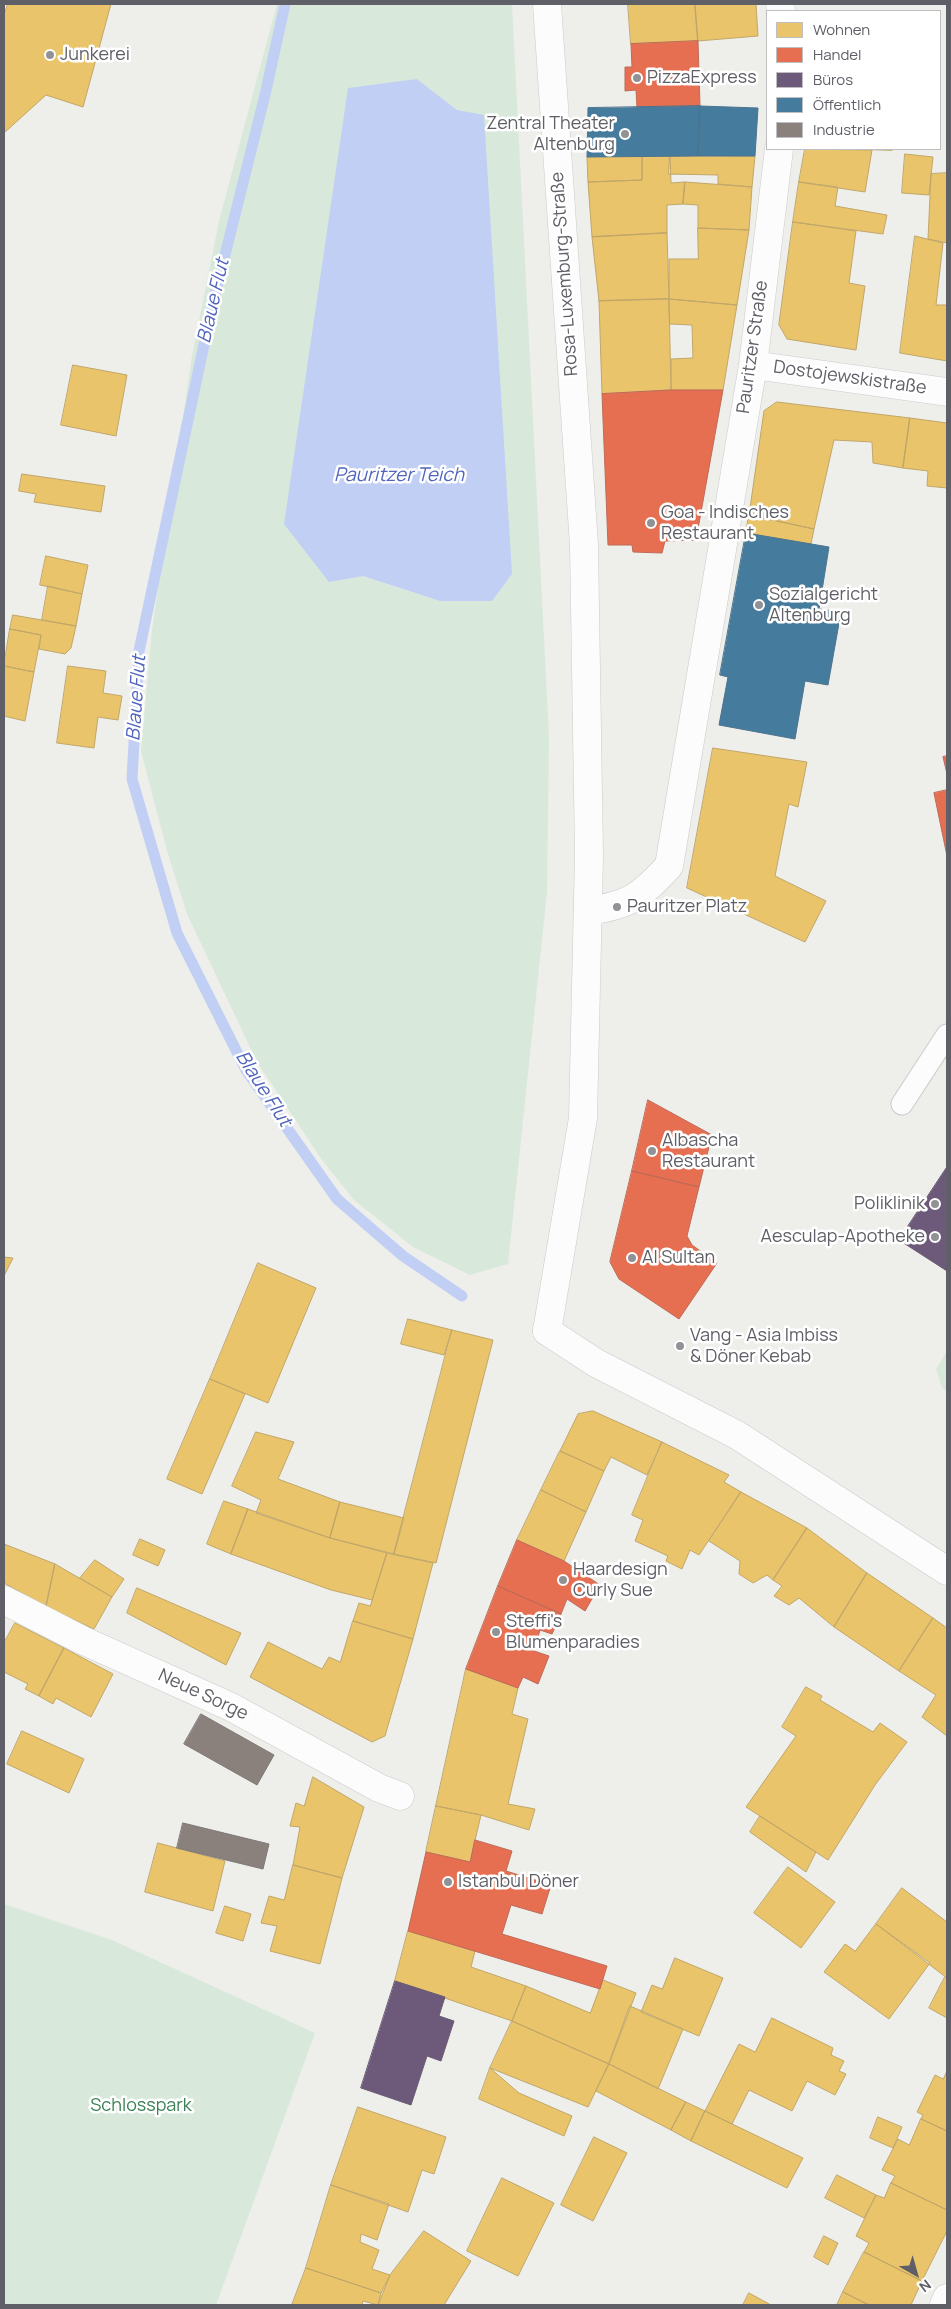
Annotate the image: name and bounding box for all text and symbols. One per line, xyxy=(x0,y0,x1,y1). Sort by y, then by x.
legend xyxy=(766,10,941,150)
text: Wohnen xyxy=(813,19,870,40)
place label: Junkerei xyxy=(60,44,130,66)
text: Handel xyxy=(813,44,862,65)
marker: Junkerei xyxy=(44,49,56,61)
place label: PizzaExpress xyxy=(647,67,757,89)
text: Büros xyxy=(813,69,853,90)
marker: PizzaExpress xyxy=(631,72,643,84)
text: Öffentlich xyxy=(813,94,881,115)
place label: Zentral Theater Altenburg xyxy=(486,113,615,156)
text: Industrie xyxy=(813,119,875,140)
marker: Zentral Theater Altenburg xyxy=(619,128,631,140)
street label: Rosa-Luxemburg-Straße xyxy=(547,171,583,377)
water label: Blaue Flut xyxy=(193,257,235,345)
street label: Pauritzer Straße xyxy=(733,279,773,415)
street label: Dostojewskistraße xyxy=(772,357,928,399)
water label: Pauritzer Teich xyxy=(334,465,464,487)
place label: Goa - Indisches Restaurant xyxy=(661,502,789,544)
marker: Goa - Indisches Restaurant xyxy=(645,517,657,529)
place label: Sozialgericht Altenburg xyxy=(769,584,878,626)
marker: Sozialgericht Altenburg xyxy=(753,599,765,611)
water label: Blaue Flut xyxy=(123,654,151,742)
place label: Pauritzer Platz xyxy=(627,896,747,918)
marker: Pauritzer Platz xyxy=(611,901,623,913)
water label: Blaue Flut xyxy=(230,1047,296,1131)
place label: Albascha Restaurant xyxy=(662,1130,755,1172)
marker: Albascha Restaurant xyxy=(646,1145,658,1157)
place label: Poliklinik xyxy=(854,1193,925,1215)
marker: Poliklinik xyxy=(929,1198,941,1210)
place label: Aesculap-Apotheke xyxy=(761,1226,925,1248)
marker: Aesculap-Apotheke xyxy=(929,1231,941,1243)
place label: Al Sultan xyxy=(642,1247,715,1269)
marker: Al Sultan xyxy=(626,1252,638,1264)
place label: Vang - Asia Imbiss & Döner Kebab xyxy=(690,1325,838,1368)
marker: Vang - Asia Imbiss & Döner Kebab xyxy=(674,1340,686,1352)
place label: Haardesign Curly Sue xyxy=(573,1559,668,1602)
marker: Haardesign Curly Sue xyxy=(557,1574,569,1586)
place label: Steffi's Blumenparadies xyxy=(506,1611,640,1654)
marker: Steffi's Blumenparadies xyxy=(490,1626,502,1638)
street label: Neue Sorge xyxy=(155,1665,251,1725)
place label: Istanbul Döner xyxy=(458,1871,579,1893)
marker: Istanbul Döner xyxy=(442,1876,454,1888)
park label: Schlosspark xyxy=(90,2095,192,2117)
north arrow xyxy=(891,2249,941,2299)
text: N xyxy=(916,2276,935,2297)

